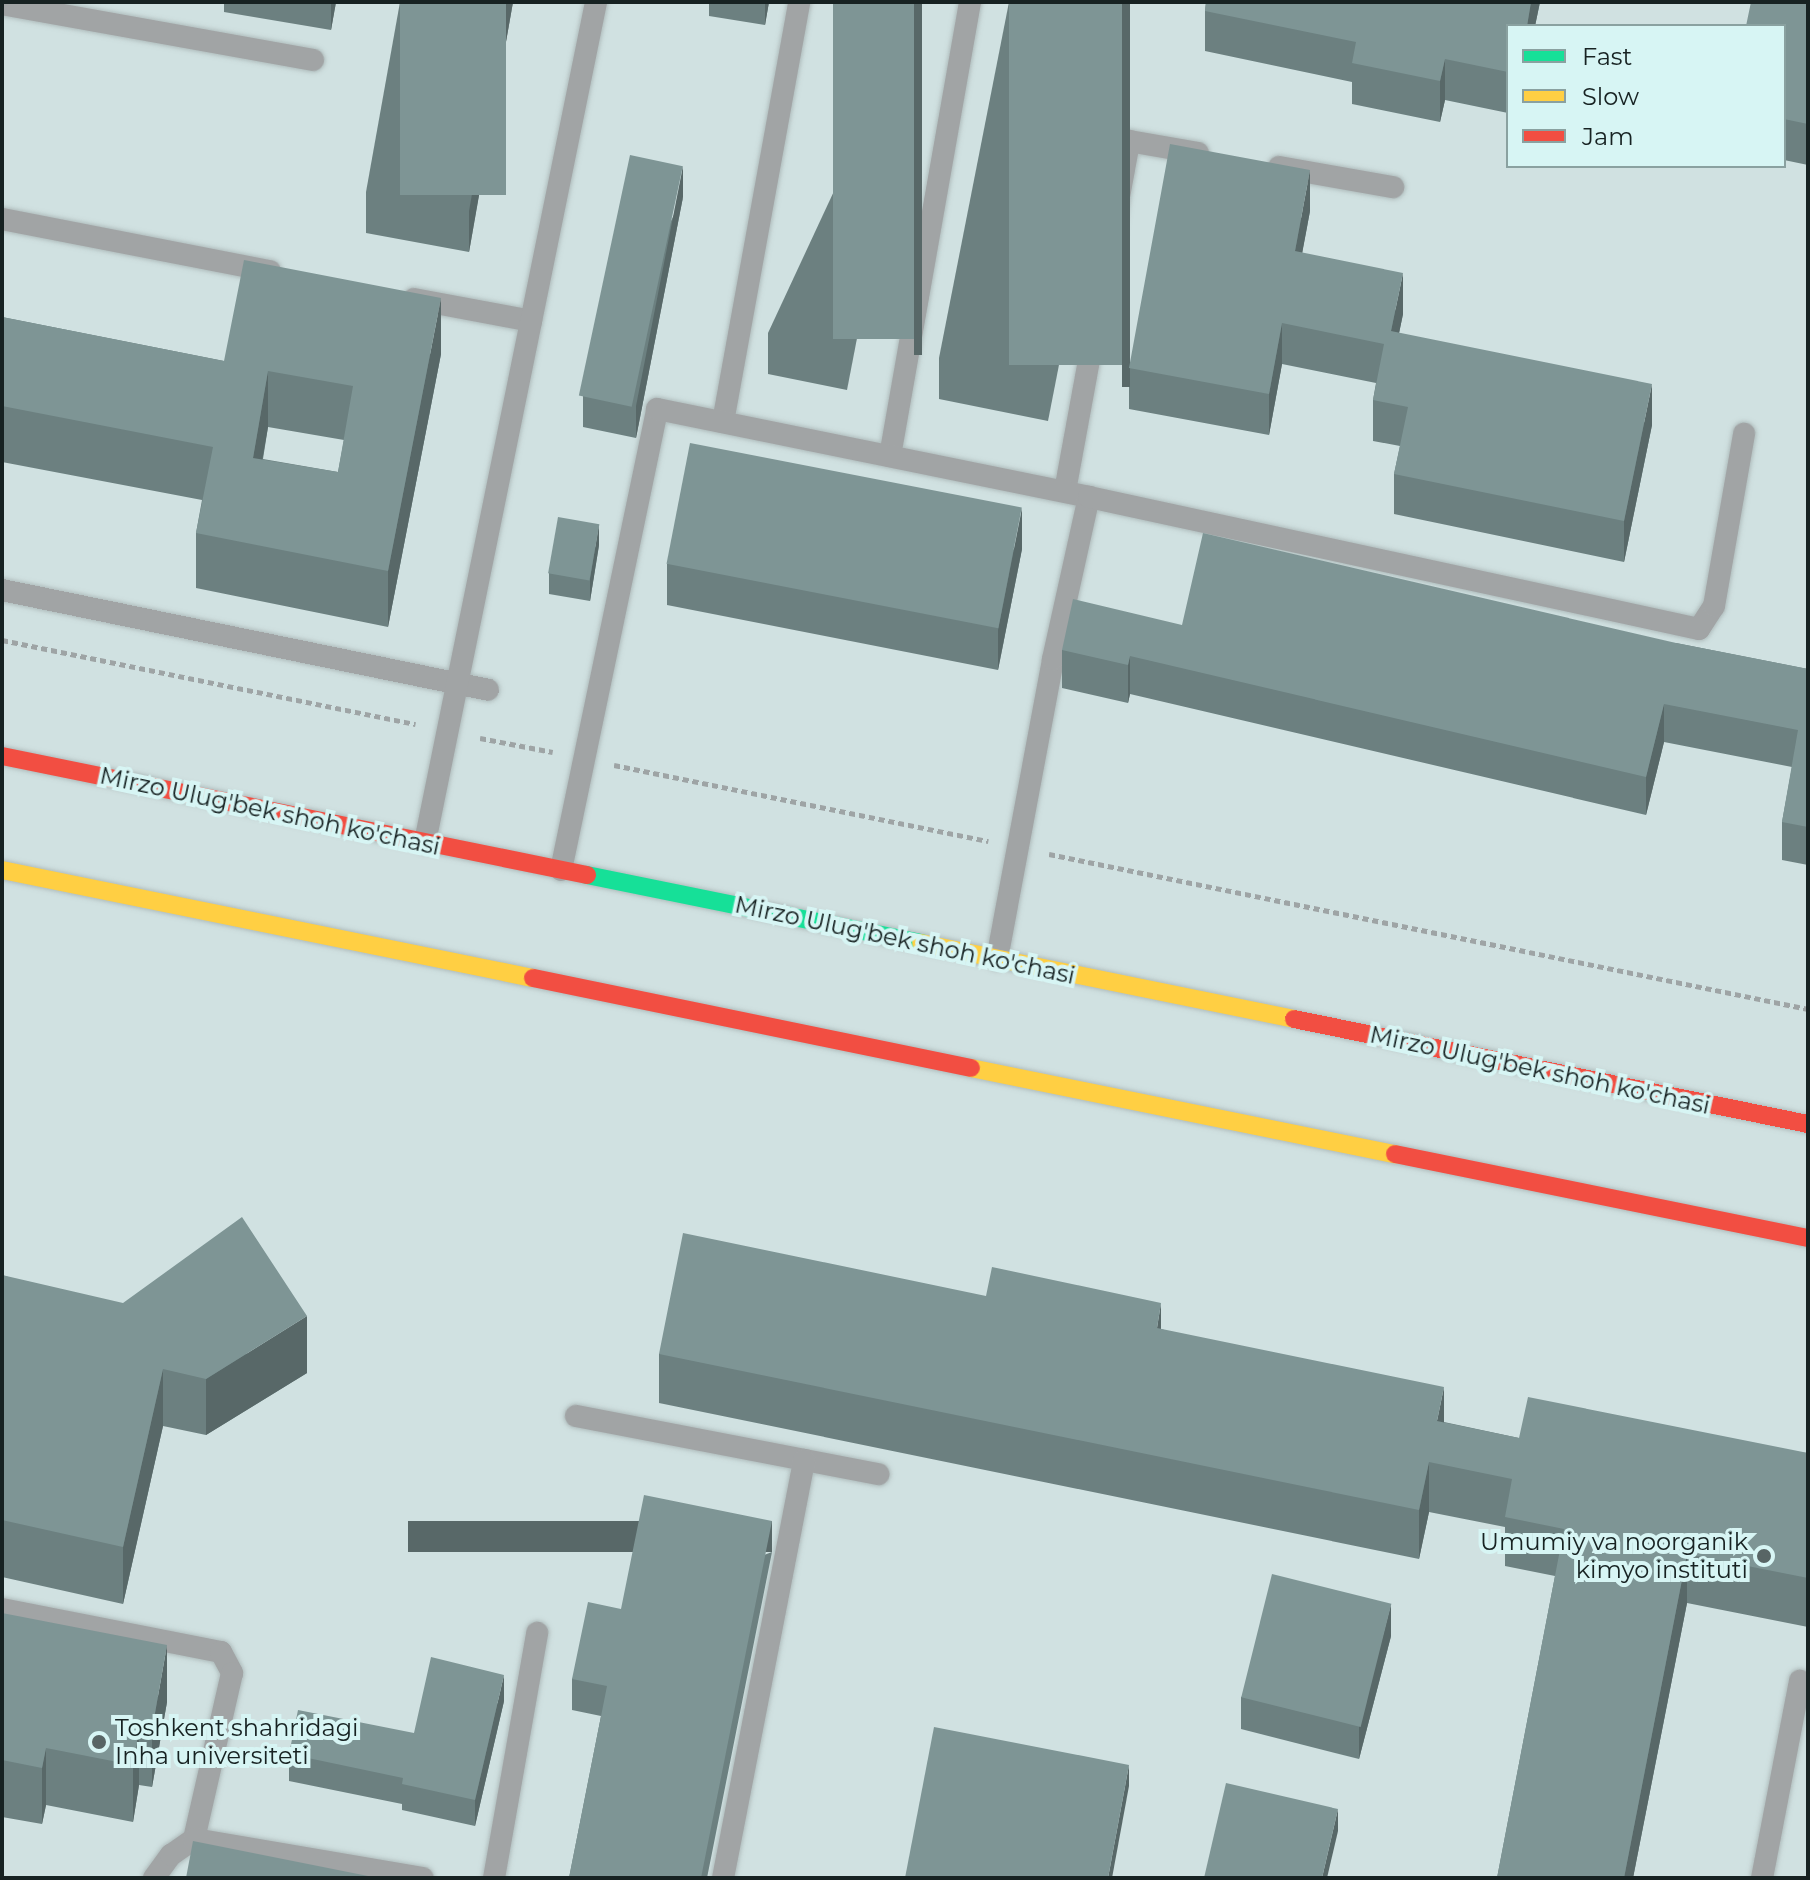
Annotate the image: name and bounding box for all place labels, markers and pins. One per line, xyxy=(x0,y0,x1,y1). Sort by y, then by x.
place label: Umumiy va noorganik kimyo instituti xyxy=(1480,1528,1748,1584)
marker: Umumiy va noorganik kimyo instituti xyxy=(1755,1547,1773,1565)
place label: Toshkent shahridagi Inha universiteti xyxy=(115,1714,359,1770)
marker: Toshkent shahridagi Inha universiteti xyxy=(90,1733,108,1751)

